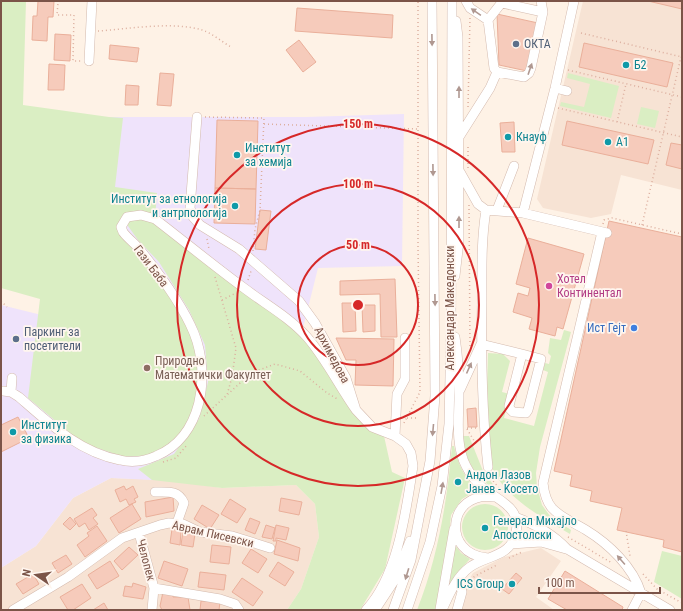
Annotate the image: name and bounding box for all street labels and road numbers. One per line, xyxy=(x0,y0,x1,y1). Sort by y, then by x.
street label: Гази Баба xyxy=(131,242,171,290)
street label: Александар Македонски xyxy=(443,246,457,370)
street label: Архимедова xyxy=(311,324,353,386)
street label: Аврам Писевски xyxy=(171,518,255,550)
street label: Челопек xyxy=(134,538,158,583)

